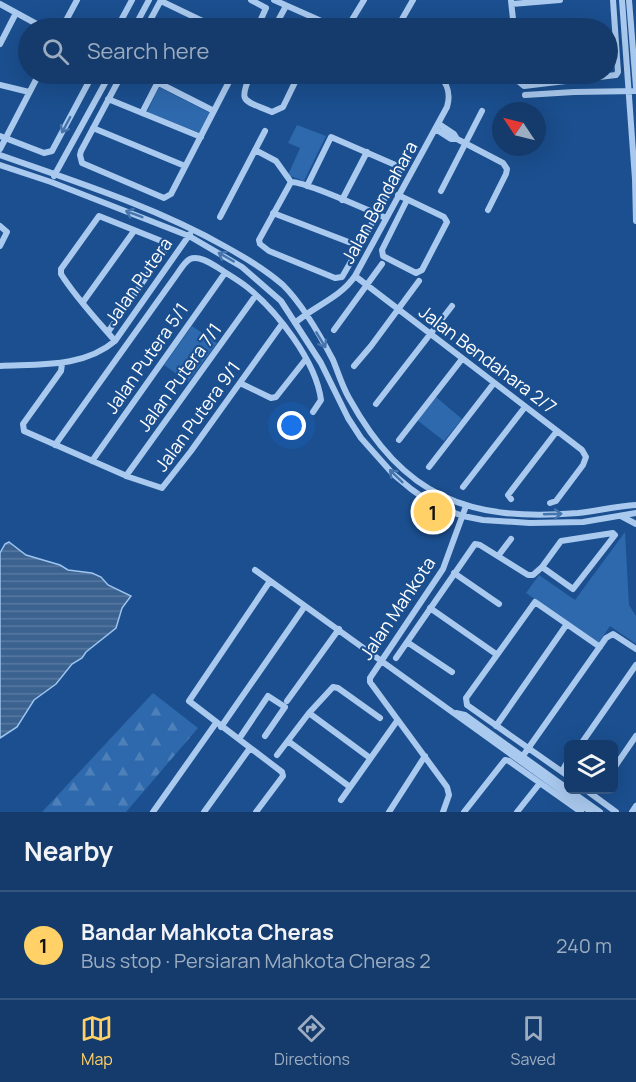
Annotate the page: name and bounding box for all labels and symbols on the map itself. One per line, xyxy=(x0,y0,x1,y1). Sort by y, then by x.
north arrow xyxy=(492,102,546,156)
one-way arrow xyxy=(60,116,71,134)
street label: Jalan Bendahara xyxy=(335,137,423,267)
one-way arrow xyxy=(126,208,144,219)
street label: Jalan Putera xyxy=(99,232,177,330)
one-way arrow xyxy=(218,251,235,263)
street label: Jalan Putera 5/1 xyxy=(99,298,193,418)
street label: Jalan Bendahara 2/7 xyxy=(414,299,562,419)
street label: Jalan Putera 7/1 xyxy=(132,318,226,436)
one-way arrow xyxy=(315,331,327,348)
street label: Jalan Putera 9/1 xyxy=(149,356,245,476)
your location xyxy=(277,411,306,440)
one-way arrow xyxy=(388,468,403,483)
pin: 1 xyxy=(414,490,452,534)
one-way arrow xyxy=(543,508,563,520)
street label: Jalan Mahkota xyxy=(354,552,440,664)

